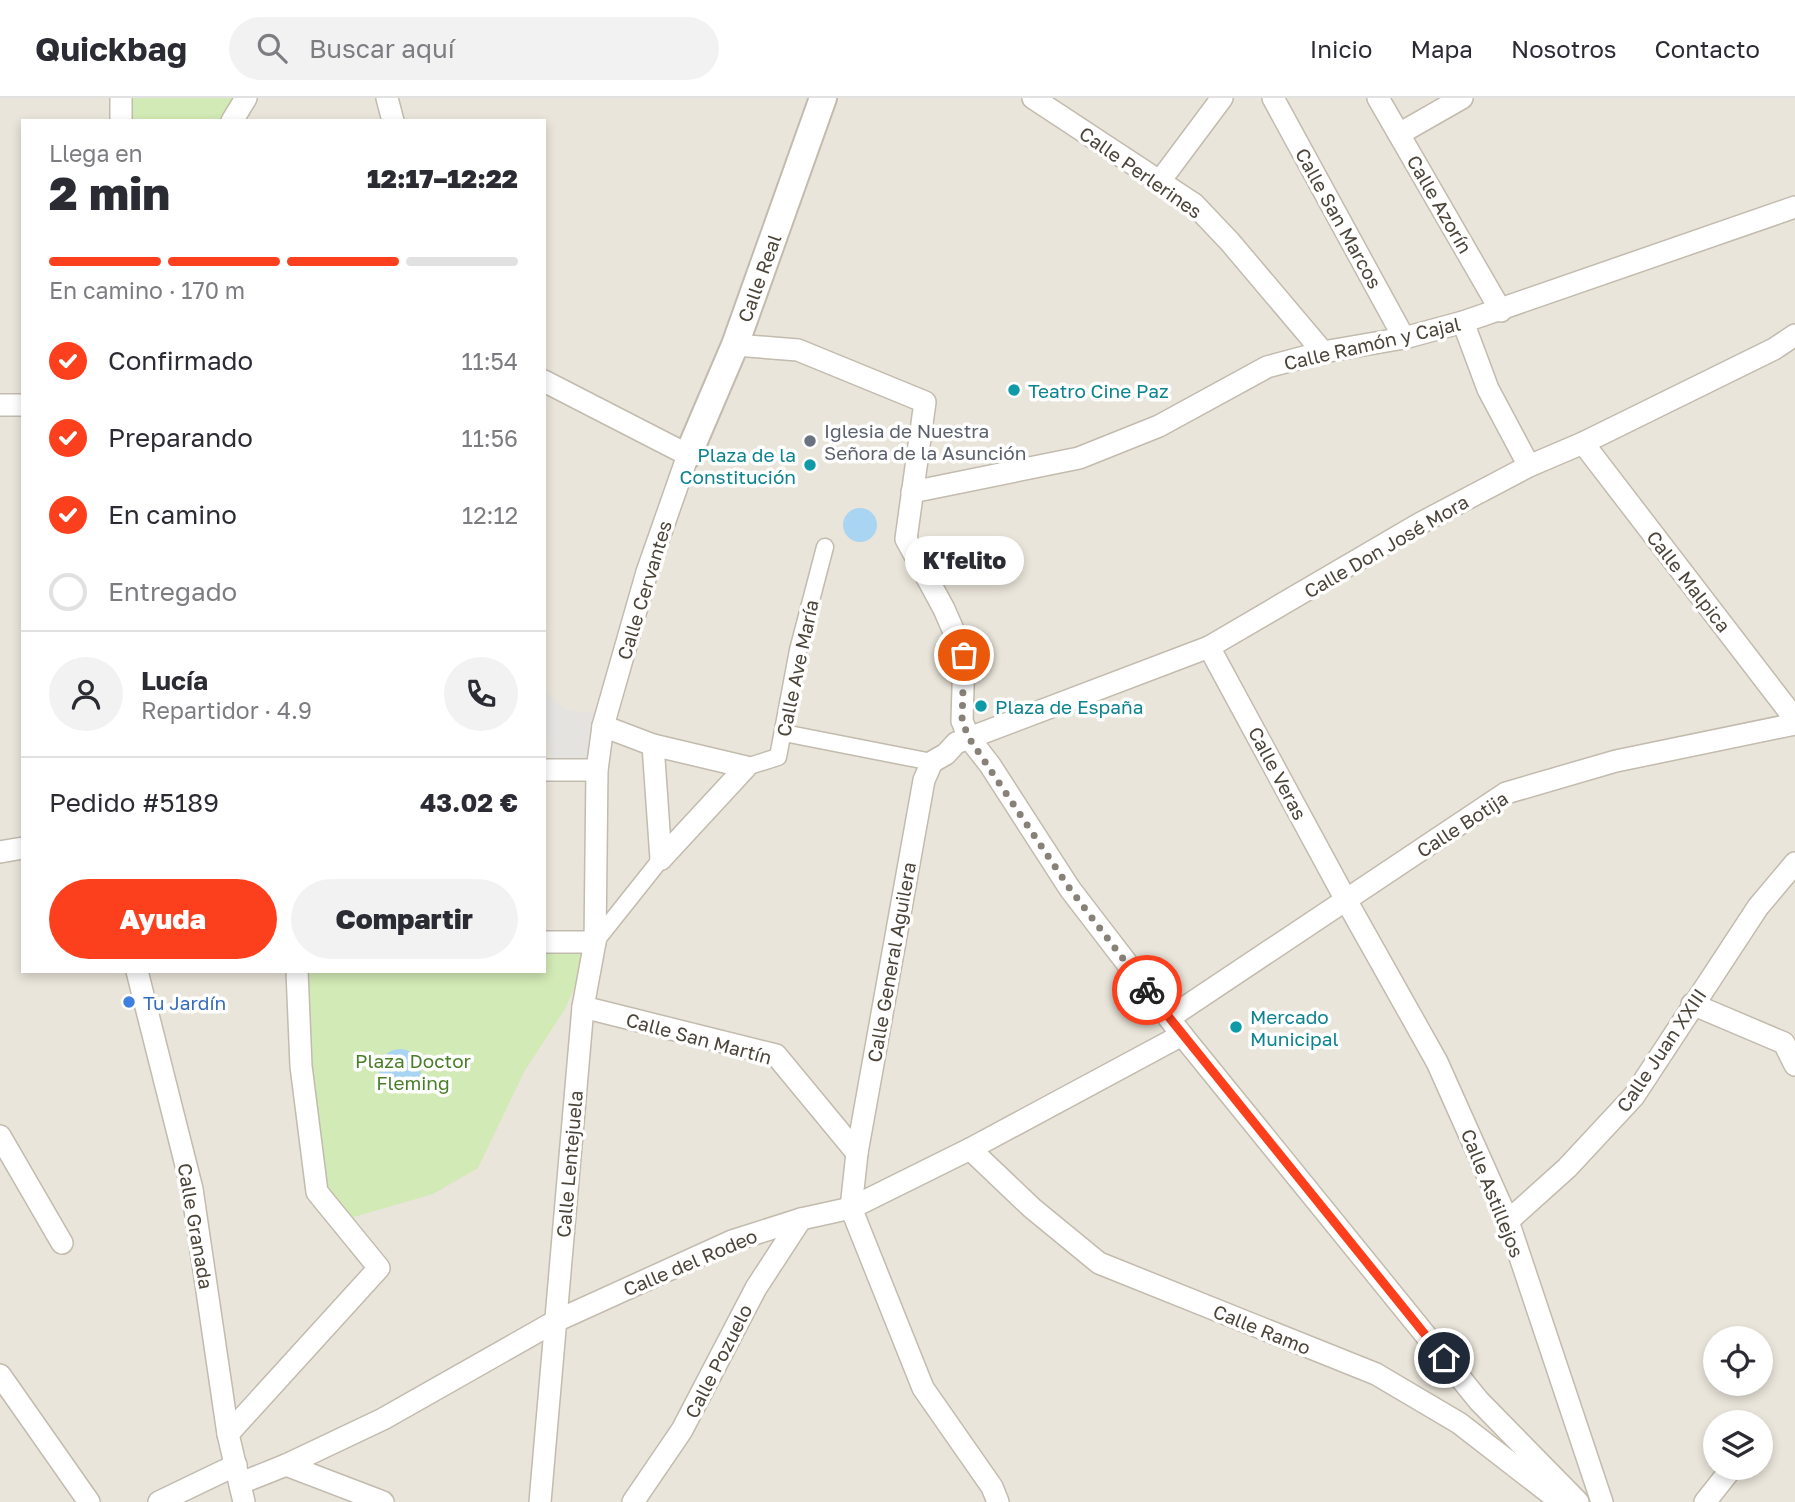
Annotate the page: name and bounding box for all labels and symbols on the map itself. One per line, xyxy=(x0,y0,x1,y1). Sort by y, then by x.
street label: Calle Perlerines xyxy=(1075,121,1207,223)
street label: Calle San Marcos xyxy=(1291,144,1387,292)
street label: Calle Azorín xyxy=(1403,151,1477,257)
street label: Calle Real xyxy=(732,231,786,325)
street label: Calle Ramón y Cajal xyxy=(1281,311,1463,375)
place label: Teatro Cine Paz xyxy=(1028,379,1169,402)
marker: Teatro Cine Paz xyxy=(1006,382,1022,398)
place label: Iglesia de Nuestra Señora de la Asunción xyxy=(824,419,1026,464)
marker: Iglesia de Nuestra Señora de la Asunción xyxy=(802,433,818,449)
place label: Plaza de la Constitución xyxy=(680,443,796,488)
marker: Plaza de la Constitución xyxy=(802,457,818,473)
street label: Calle Don José Mora xyxy=(1300,490,1472,602)
street label: Calle Cervantes xyxy=(612,518,676,662)
street label: Calle Malpica xyxy=(1642,526,1736,636)
callout: K'felito xyxy=(904,536,1024,585)
street label: Calle Ave María xyxy=(771,597,823,739)
pin xyxy=(934,625,994,685)
place label: Plaza de España xyxy=(995,695,1143,718)
marker: Plaza de España xyxy=(973,698,989,714)
street label: Calle Veras xyxy=(1244,723,1312,823)
street label: Calle Botija xyxy=(1412,786,1512,862)
street label: Calle General Aguilera xyxy=(862,860,920,1064)
courier xyxy=(1112,955,1182,1025)
street label: Calle Juan XXIII xyxy=(1611,984,1711,1116)
place label: Tu Jardín xyxy=(143,991,226,1014)
marker: Tu Jardín xyxy=(121,994,137,1010)
place label: Mercado Municipal xyxy=(1250,1005,1339,1050)
street label: Calle San Martín xyxy=(624,1007,774,1069)
marker: Mercado Municipal xyxy=(1228,1019,1244,1035)
park label: Plaza Doctor Fleming xyxy=(355,1049,472,1094)
street label: Calle Lentejuela xyxy=(551,1089,587,1239)
street label: Calle Astillejos xyxy=(1457,1125,1529,1261)
street label: Calle Granada xyxy=(174,1161,218,1291)
street label: Calle del Rodeo xyxy=(620,1223,760,1301)
street label: Calle Ramo xyxy=(1210,1299,1314,1359)
street label: Calle Pozuelo xyxy=(679,1300,757,1422)
pin xyxy=(1414,1328,1474,1388)

